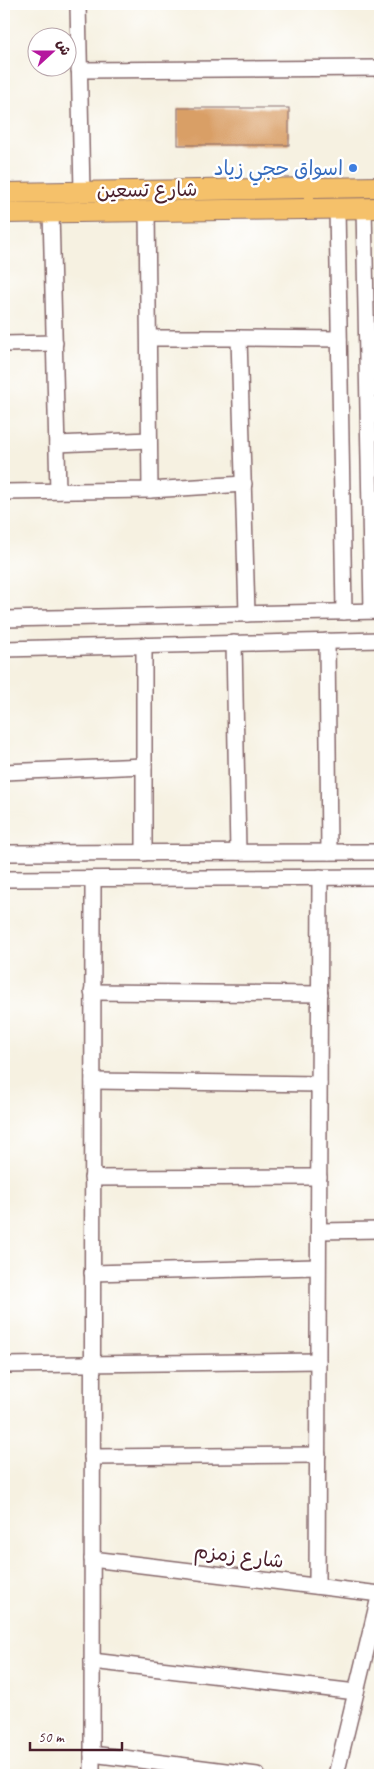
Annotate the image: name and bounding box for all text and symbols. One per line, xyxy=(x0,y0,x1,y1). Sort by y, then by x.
north arrow xyxy=(28,28,78,78)
text: ش xyxy=(53,37,74,58)
place label: اسواق حجي زياد xyxy=(214,156,343,186)
marker: اسواق حجي زياد xyxy=(347,162,359,174)
street label: شارع تسعين xyxy=(97,177,197,204)
street label: شارع زمزم xyxy=(192,1538,285,1576)
scale bar xyxy=(30,1719,122,1751)
text: 50 m xyxy=(38,1728,65,1747)

